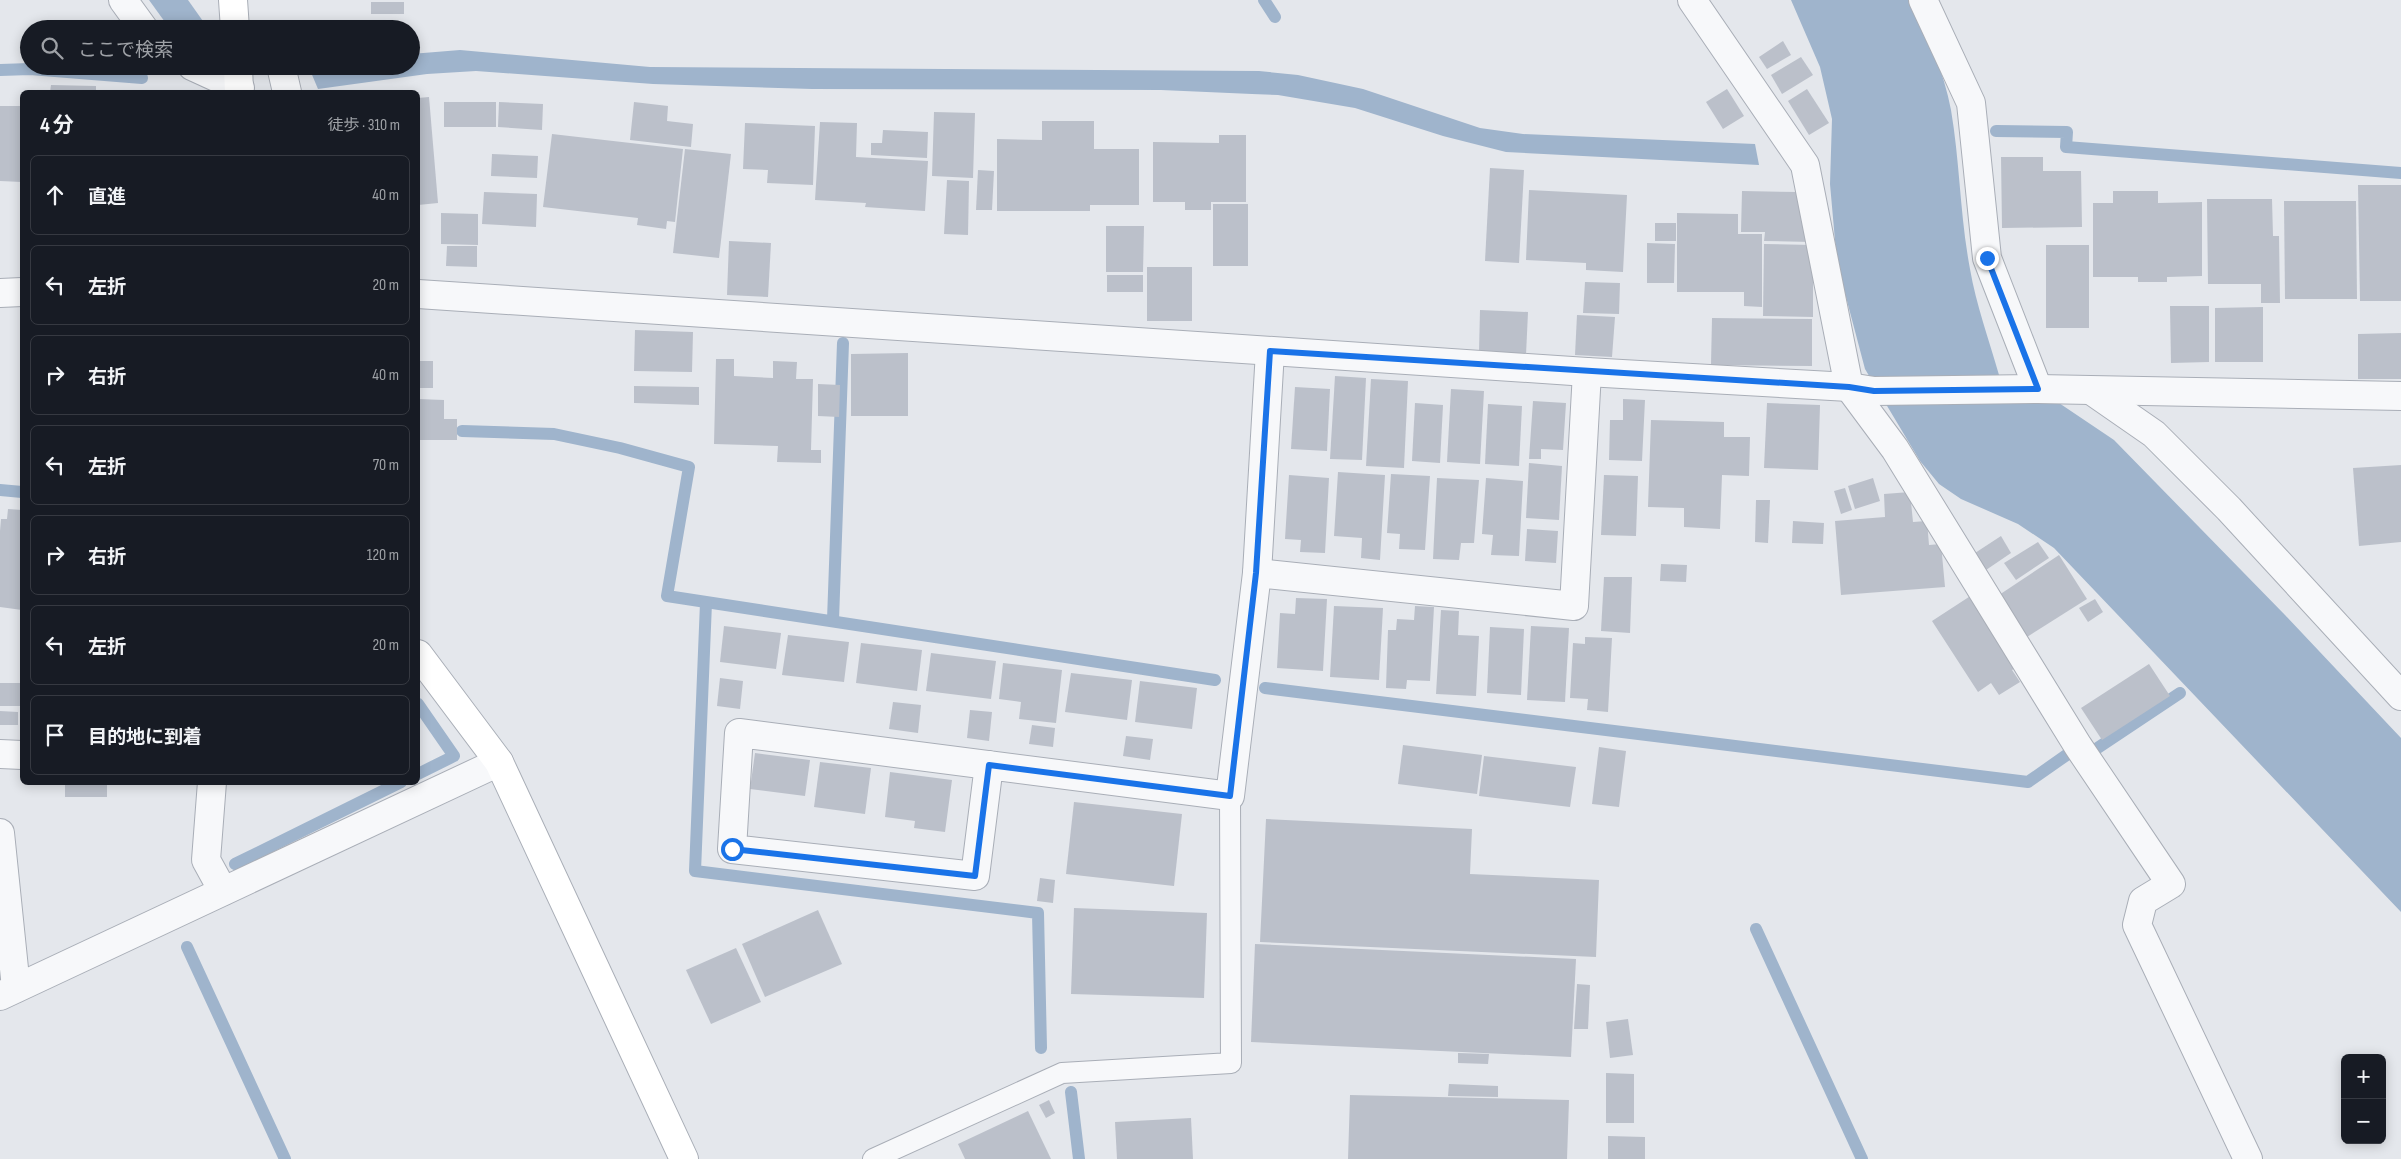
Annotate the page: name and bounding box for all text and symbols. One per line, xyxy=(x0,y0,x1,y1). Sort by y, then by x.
search box xyxy=(20,20,420,75)
icon: search xyxy=(38,34,66,62)
text: ここで検索 xyxy=(78,39,173,62)
text: 4 分 xyxy=(40,113,74,138)
text: 徒歩 · 310 m xyxy=(327,116,400,135)
icon: ahead xyxy=(41,181,69,209)
text: 直進 xyxy=(88,186,126,209)
text: 40 m xyxy=(372,186,399,205)
route end xyxy=(1976,247,1999,270)
icon: left xyxy=(41,271,69,299)
text: 左折 xyxy=(88,276,126,299)
text: 20 m xyxy=(372,276,399,295)
icon: right xyxy=(41,361,69,389)
text: 右折 xyxy=(88,366,126,389)
text: 40 m xyxy=(372,366,399,385)
icon: left xyxy=(41,451,69,479)
text: 左折 xyxy=(88,456,126,479)
text: 70 m xyxy=(373,456,399,475)
icon: right xyxy=(41,541,69,569)
text: 右折 xyxy=(88,546,126,569)
text: 120 m xyxy=(367,546,399,565)
icon: left xyxy=(41,631,69,659)
text: 左折 xyxy=(88,636,126,659)
text: 20 m xyxy=(372,636,399,655)
icon: arrive xyxy=(41,721,69,749)
text: 目的地に到着 xyxy=(88,726,202,749)
route start xyxy=(721,838,744,861)
map controls xyxy=(2341,1054,2386,1144)
button: + xyxy=(2341,1054,2386,1099)
button: − xyxy=(2341,1099,2386,1144)

